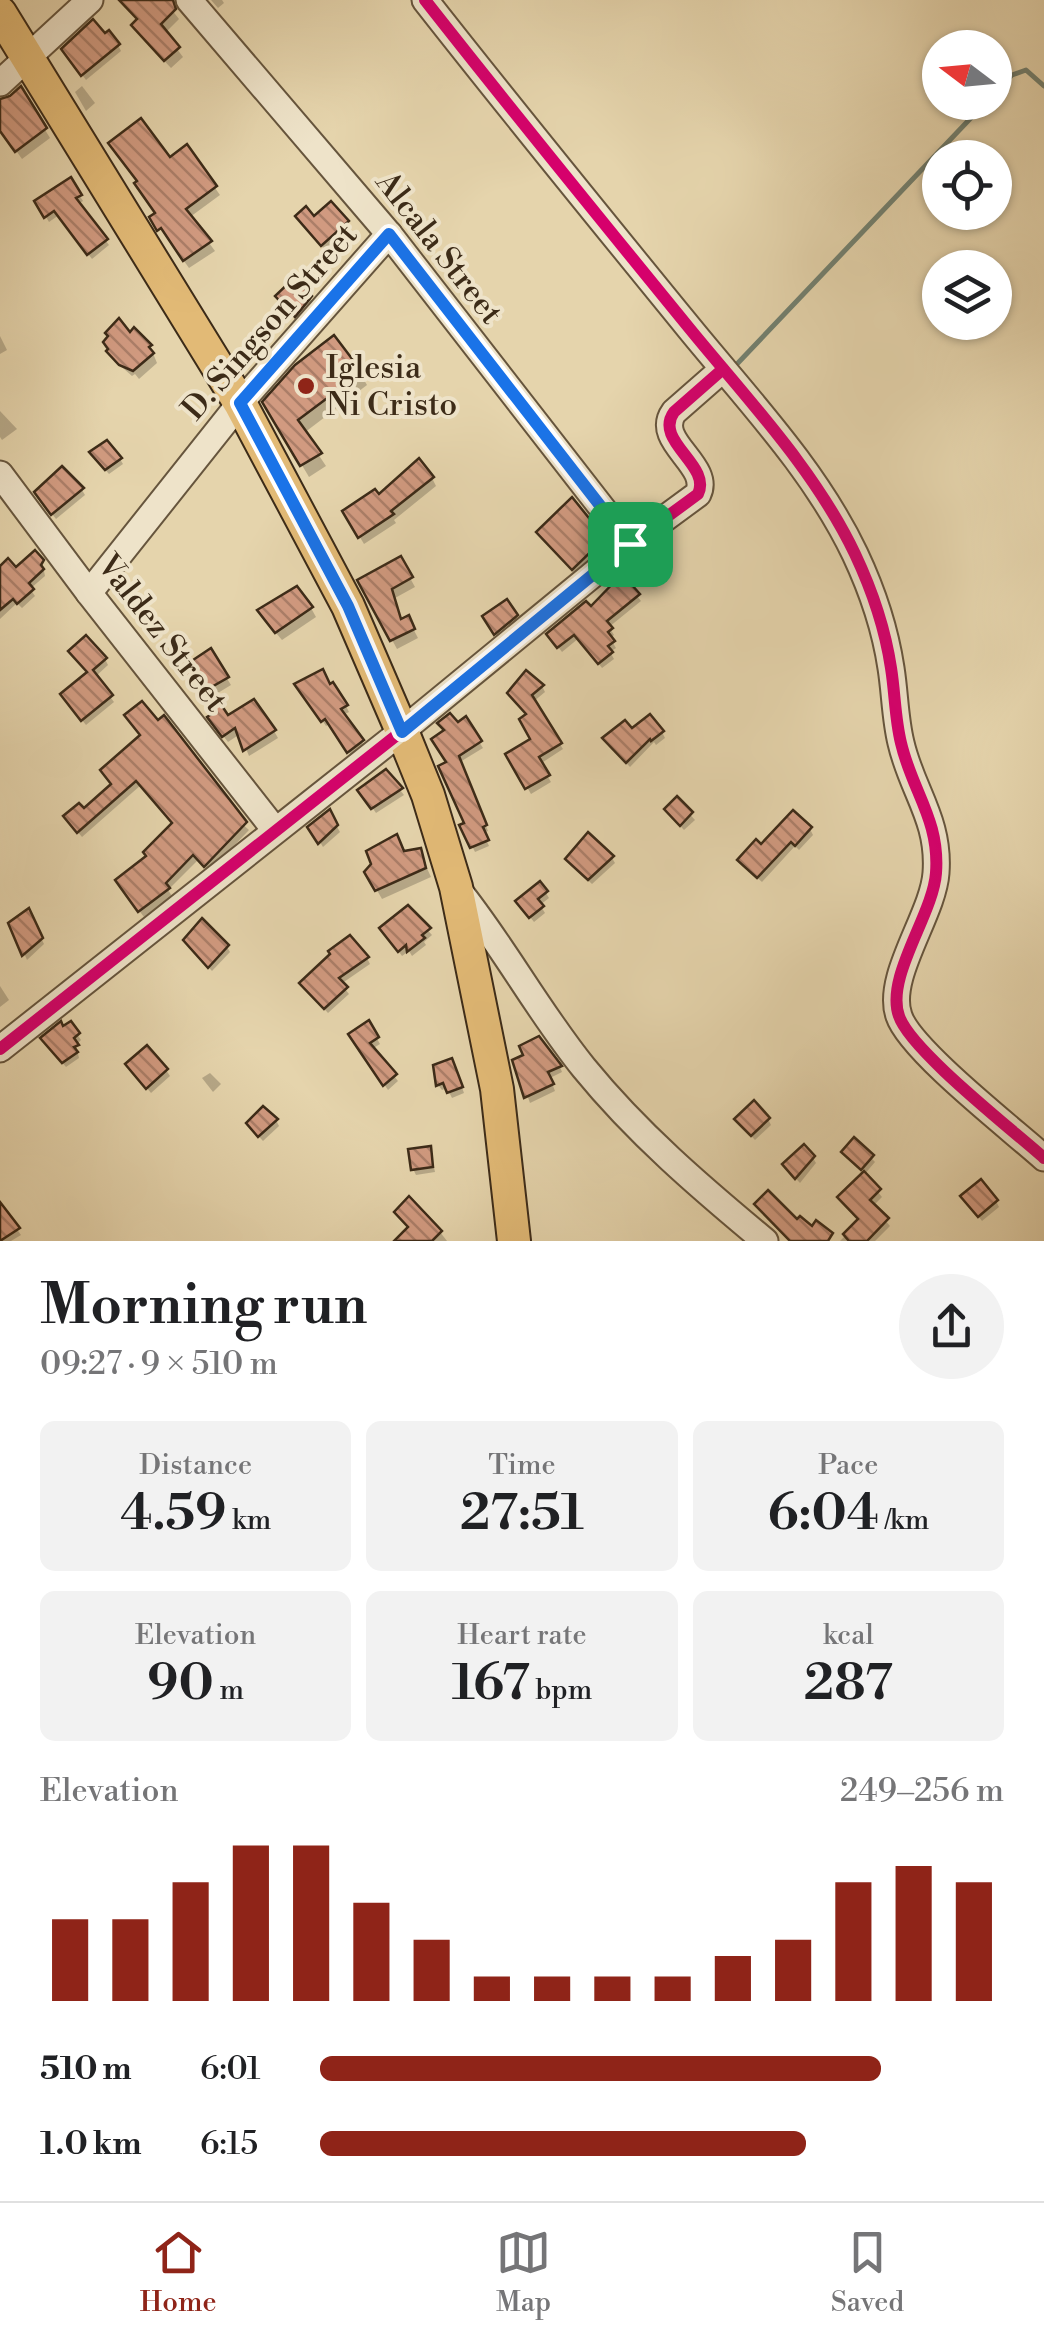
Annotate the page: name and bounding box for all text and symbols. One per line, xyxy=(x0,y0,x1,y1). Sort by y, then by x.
north arrow xyxy=(922,30,1012,120)
map controls xyxy=(922,30,1012,340)
button: locate xyxy=(922,140,1012,230)
street label: Alcala Street xyxy=(366,163,511,332)
street label: D. Singson Street xyxy=(174,215,366,429)
button: layers xyxy=(922,250,1012,340)
place label: Iglesia Ni Cristo xyxy=(326,348,457,425)
marker: Iglesia Ni Cristo xyxy=(295,375,317,397)
pin xyxy=(588,502,673,587)
icon: arrive xyxy=(603,517,658,572)
street label: Valdez Street xyxy=(87,545,236,720)
text: Morning run xyxy=(40,1272,368,1341)
button: share xyxy=(899,1274,1004,1379)
text: 09:27 · 9 × 510 m xyxy=(40,1344,278,1384)
text: Distance xyxy=(139,1448,252,1483)
text: Time xyxy=(488,1448,556,1483)
text: Pace xyxy=(818,1448,878,1483)
text: 4.59 xyxy=(120,1483,226,1545)
text: 27:51 xyxy=(460,1483,584,1545)
text: 6:04 xyxy=(767,1483,879,1545)
text: km xyxy=(226,1503,271,1538)
text: /km xyxy=(879,1503,929,1538)
text: Elevation xyxy=(135,1618,256,1653)
text: Heart rate xyxy=(457,1618,587,1653)
text: kcal xyxy=(823,1618,874,1653)
text: 90 xyxy=(147,1653,214,1715)
text: 167 xyxy=(452,1653,530,1715)
text: 287 xyxy=(804,1653,893,1715)
text: m xyxy=(214,1673,244,1708)
text: bpm xyxy=(530,1673,592,1708)
text: Elevation xyxy=(40,1771,179,1811)
text: 249–256 m xyxy=(840,1771,1004,1811)
text: 510 m xyxy=(40,2049,132,2089)
text: 6:01 xyxy=(200,2049,261,2089)
text: 1.0 km xyxy=(40,2124,142,2164)
text: 6:15 xyxy=(200,2124,258,2164)
tab: Home xyxy=(140,2225,217,2320)
tab: Map xyxy=(496,2225,551,2320)
tab: Saved xyxy=(831,2225,904,2320)

